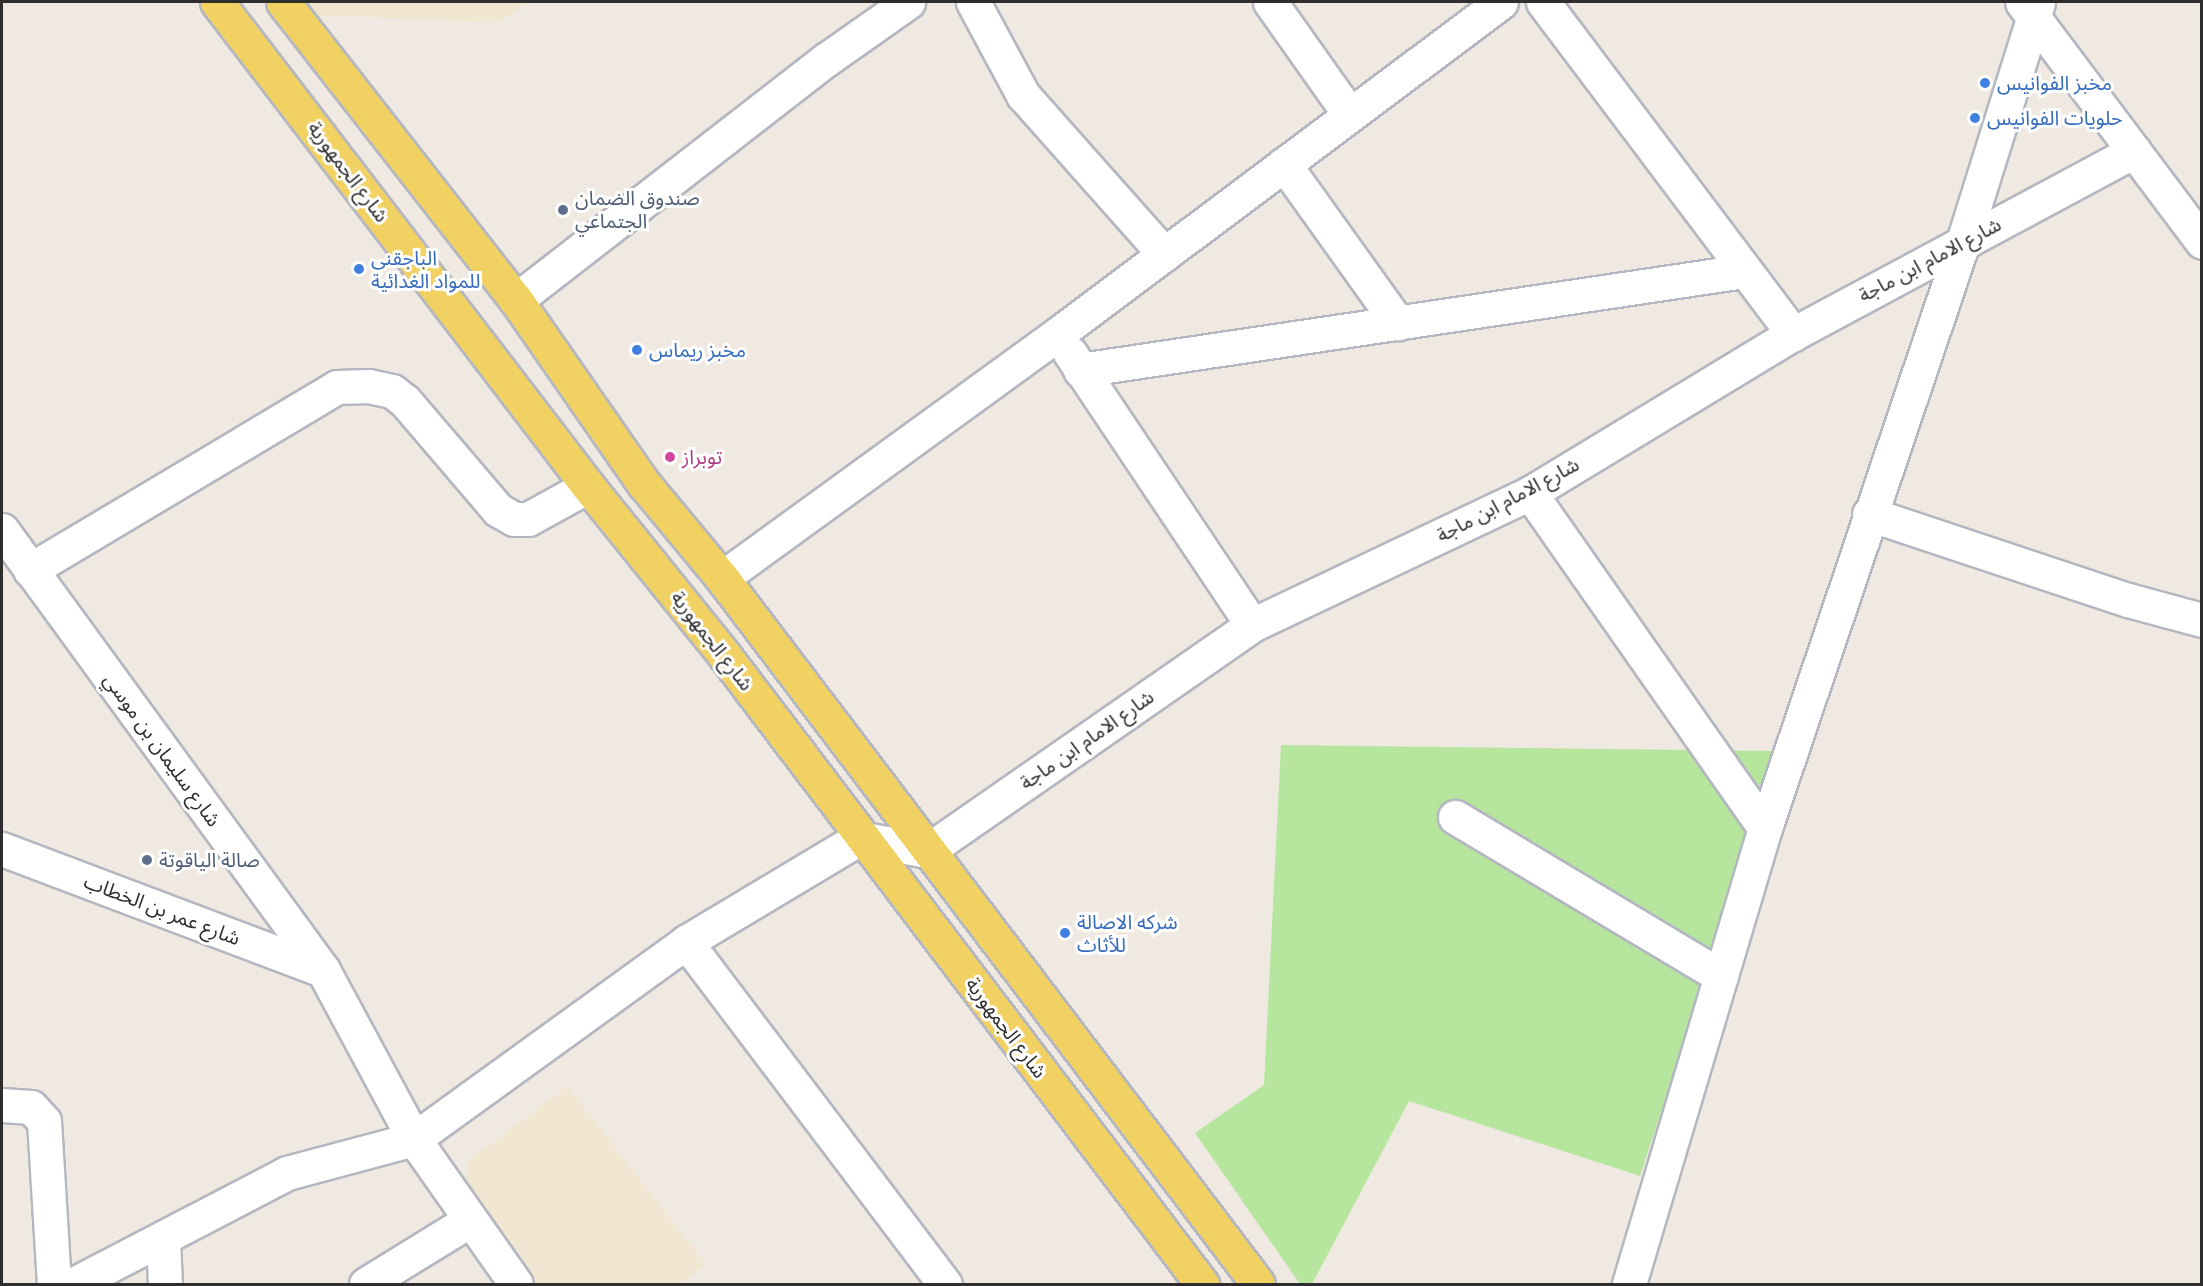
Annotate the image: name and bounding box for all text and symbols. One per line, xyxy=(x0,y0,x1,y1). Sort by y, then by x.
place label: مخبز الفوانيس xyxy=(1997,71,2112,95)
marker: مخبز الفوانيس xyxy=(1978,76,1992,90)
place label: حلويات الفوانيس xyxy=(1987,106,2123,130)
marker: حلويات الفوانيس xyxy=(1968,111,1982,125)
street label: شارع الجمهورية xyxy=(302,117,394,227)
place label: صندوق الضمان الجتماعي xyxy=(575,186,700,233)
marker: صندوق الضمان الجتماعي xyxy=(556,203,570,217)
street label: شارع الامام ابن ماجة xyxy=(1855,212,2005,308)
place label: الباجقني للمواد الغدائية xyxy=(371,246,481,293)
marker: الباجقني للمواد الغدائية xyxy=(352,262,366,276)
place label: مخبز ريماس xyxy=(649,338,746,362)
marker: مخبز ريماس xyxy=(630,343,644,357)
place label: توبراز xyxy=(682,445,722,469)
marker: توبراز xyxy=(663,450,677,464)
street label: شارع الامام ابن ماجة xyxy=(1433,452,1583,548)
street label: شارع الجمهورية xyxy=(666,586,758,696)
street label: شارع سليمان بن موسي xyxy=(98,669,226,831)
street label: شارع الامام ابن ماجة xyxy=(1015,685,1159,795)
place label: صالة الياقوتة xyxy=(159,848,260,872)
marker: صالة الياقوتة xyxy=(140,853,154,867)
street label: شارع عمر بن الخطاب xyxy=(81,869,243,951)
place label: شركه الاصالة للأثاث xyxy=(1077,910,1178,957)
marker: شركه الاصالة للأثاث xyxy=(1058,926,1072,940)
street label: شارع الجمهورية xyxy=(960,973,1052,1083)

